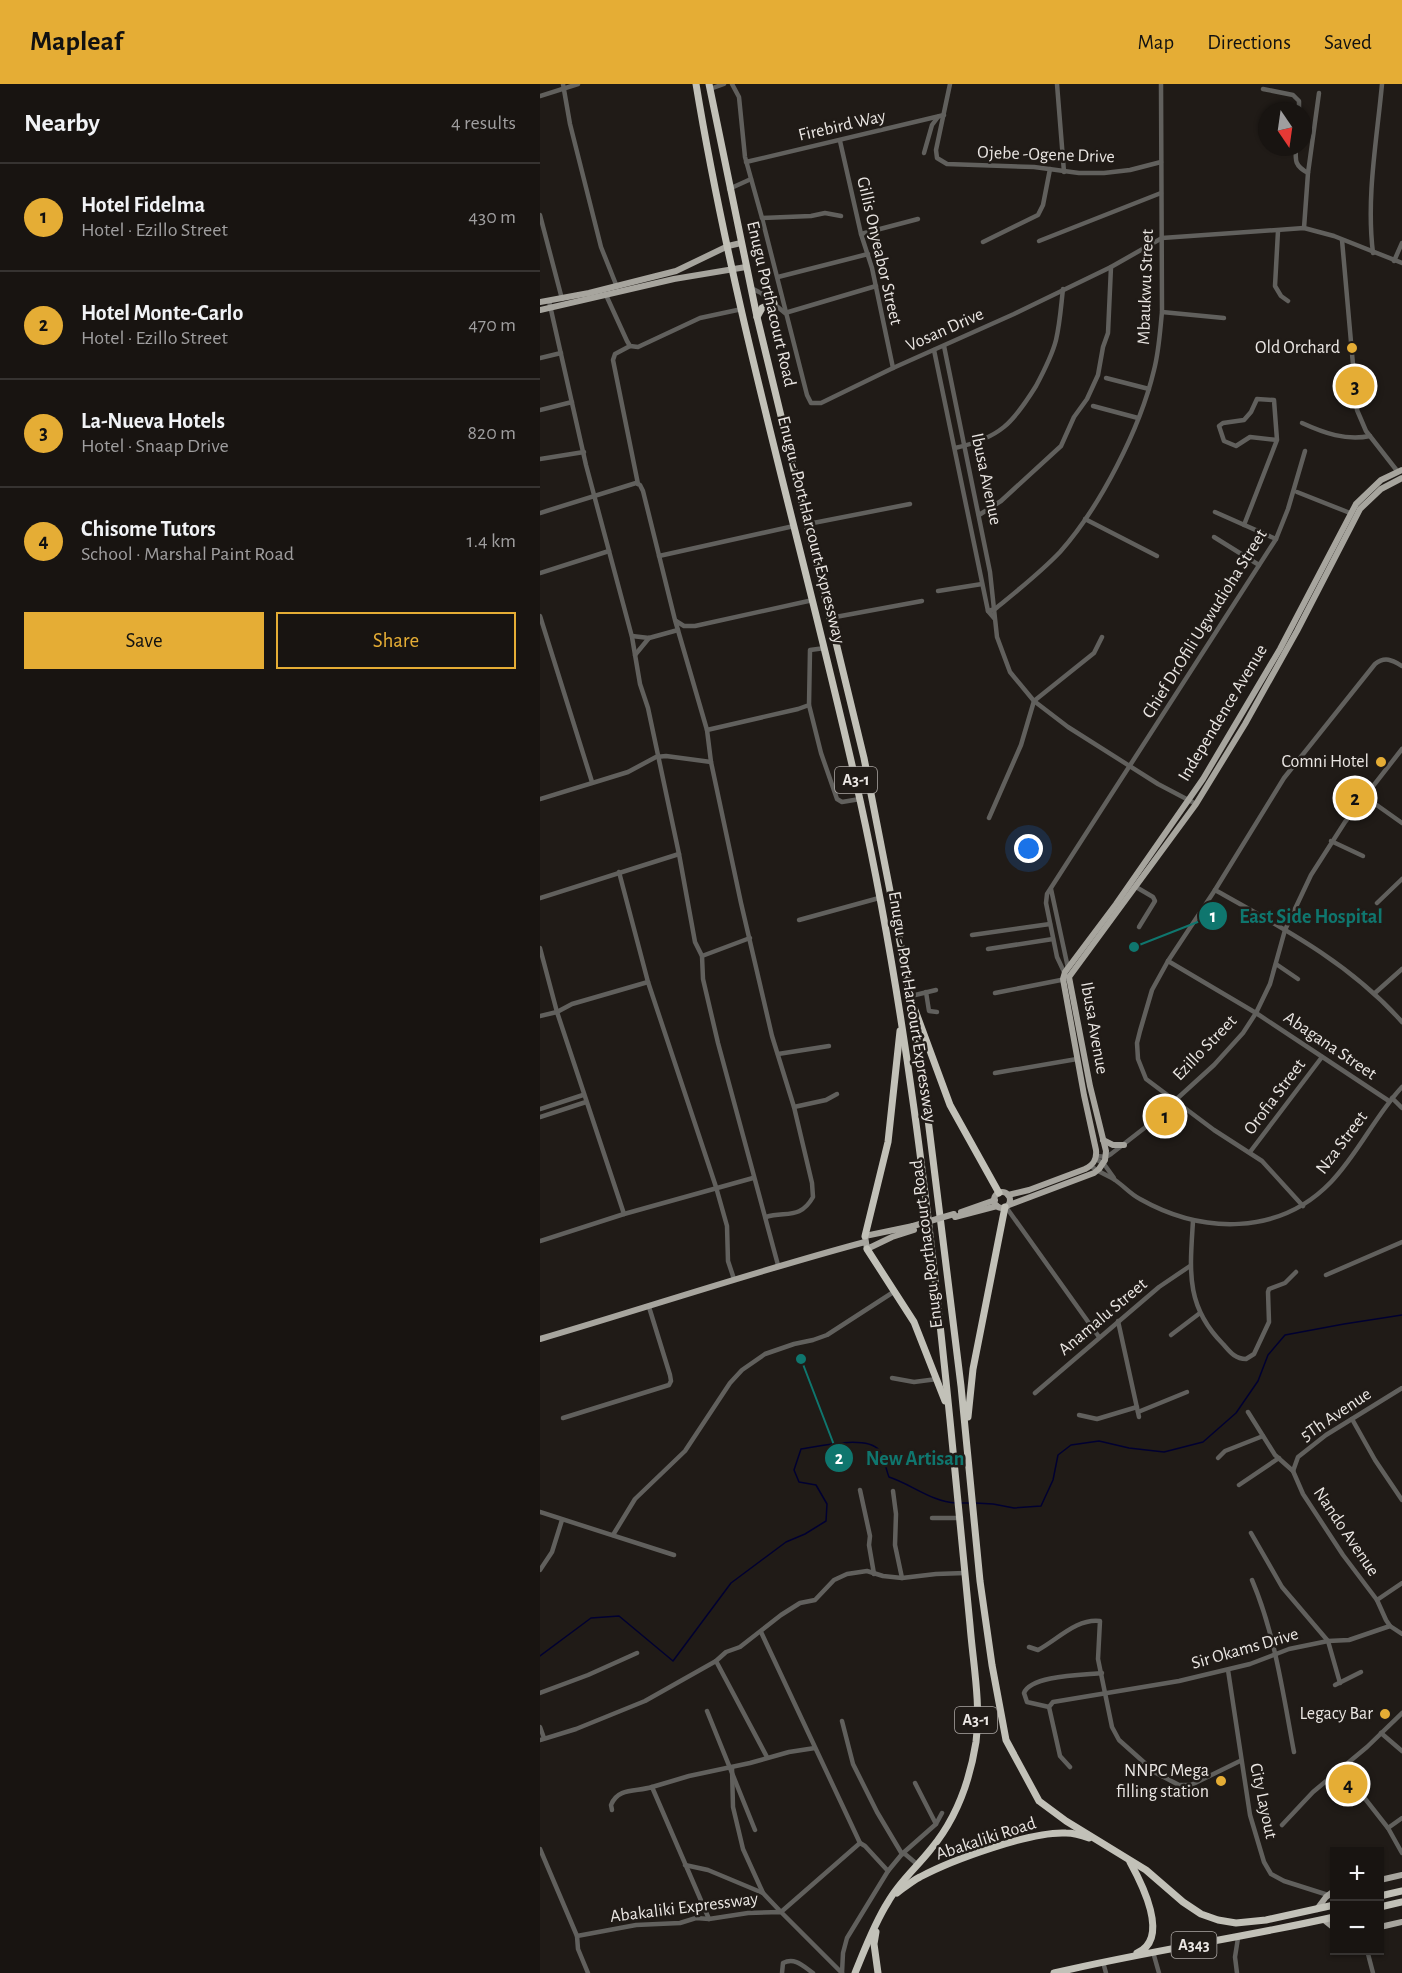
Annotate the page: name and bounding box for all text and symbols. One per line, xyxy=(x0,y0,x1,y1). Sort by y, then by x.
text: Mapleaf xyxy=(30,28,123,56)
text: Map xyxy=(1138,32,1174,53)
text: Directions xyxy=(1207,32,1291,53)
text: Saved xyxy=(1324,32,1372,53)
north arrow xyxy=(1258,102,1312,156)
street label: Firebird Way xyxy=(797,107,888,145)
text: Nearby xyxy=(24,110,100,136)
text: 4 results xyxy=(451,113,516,133)
street label: Ojebe -Ogene Drive xyxy=(977,144,1115,166)
street label: Gillis Onyeabor Street xyxy=(853,175,905,327)
text: Hotel Fidelma xyxy=(81,194,205,216)
text: 1 xyxy=(40,207,47,227)
text: 430 m xyxy=(468,207,516,227)
street label: Enugu Porthacourt Road xyxy=(743,219,799,389)
text: Hotel · Ezillo Street xyxy=(81,220,228,240)
street label: Mbaukwu Street xyxy=(1135,229,1157,345)
text: Hotel Monte-Carlo xyxy=(81,302,243,324)
street label: Vosan Drive xyxy=(904,305,986,355)
text: 2 xyxy=(39,315,48,335)
text: 470 m xyxy=(468,315,516,335)
text: Hotel · Ezillo Street xyxy=(81,328,228,348)
place label: Old Orchard xyxy=(1255,339,1340,357)
marker: Old Orchard xyxy=(1345,341,1359,355)
pin: 3 xyxy=(1336,364,1374,408)
text: La-Nueva Hotels xyxy=(81,410,225,432)
street label: Enugu - Port Harcourt Expressway xyxy=(774,414,848,646)
text: 3 xyxy=(39,423,48,443)
text: 820 m xyxy=(468,423,516,443)
street label: Ibusa Avenue xyxy=(967,431,1005,527)
text: Hotel · Snaap Drive xyxy=(81,436,229,456)
text: Chisome Tutors xyxy=(81,518,216,540)
street label: Chief Dr.Ofili Ugwudioha Street xyxy=(1139,526,1271,722)
text: 4 xyxy=(38,531,49,551)
text: 1.4 km xyxy=(467,531,516,551)
text: School · Marshal Paint Road xyxy=(81,544,294,564)
button: Save xyxy=(24,612,264,669)
button: Share xyxy=(276,612,516,669)
street label: Independence Avenue xyxy=(1175,642,1271,784)
place label: Comni Hotel xyxy=(1281,753,1369,771)
marker: Comni Hotel xyxy=(1374,755,1388,769)
road number: A3-1 xyxy=(835,767,877,793)
pin: 2 xyxy=(1336,776,1374,820)
your location xyxy=(1014,834,1043,863)
street label: Enugu - Port Harcourt Expressway xyxy=(885,890,939,1124)
callout: East Side Hospital xyxy=(1198,897,1395,935)
text: East Side Hospital xyxy=(1239,907,1383,927)
text: 1 xyxy=(1210,908,1216,926)
street label: Ibusa Avenue xyxy=(1077,980,1111,1076)
street label: Abagana Street xyxy=(1280,1008,1380,1084)
street label: Ezillo Street xyxy=(1170,1012,1241,1084)
street label: Orofia Street xyxy=(1241,1056,1309,1138)
pin: 1 xyxy=(1146,1094,1184,1138)
street label: Nza Street xyxy=(1313,1108,1371,1178)
street label: Enugu Porthacourt Road xyxy=(908,1159,946,1329)
street label: Anamalu Street xyxy=(1055,1275,1151,1359)
street label: 5Th Avenue xyxy=(1297,1385,1375,1445)
callout: New Artisan xyxy=(824,1439,977,1477)
text: New Artisan xyxy=(866,1449,964,1469)
text: 2 xyxy=(835,1450,844,1468)
street label: Nando Avenue xyxy=(1310,1484,1382,1580)
street label: Sir Okams Drive xyxy=(1189,1625,1301,1673)
place label: Legacy Bar xyxy=(1300,1705,1373,1723)
road number: A3-1 xyxy=(955,1707,997,1733)
marker: Legacy Bar xyxy=(1378,1707,1392,1721)
place label: NNPC Mega filling station xyxy=(1116,1762,1209,1801)
street label: City Layout xyxy=(1246,1762,1280,1841)
pin: 4 xyxy=(1328,1762,1368,1806)
marker: NNPC Mega filling station xyxy=(1214,1774,1228,1788)
street label: Abakaliki Road xyxy=(934,1814,1038,1864)
map controls xyxy=(1330,1847,1384,1955)
button: + xyxy=(1330,1847,1384,1901)
street label: Abakaliki Expressway xyxy=(609,1890,759,1926)
button: − xyxy=(1330,1901,1384,1955)
road number: A343 xyxy=(1172,1932,1216,1958)

